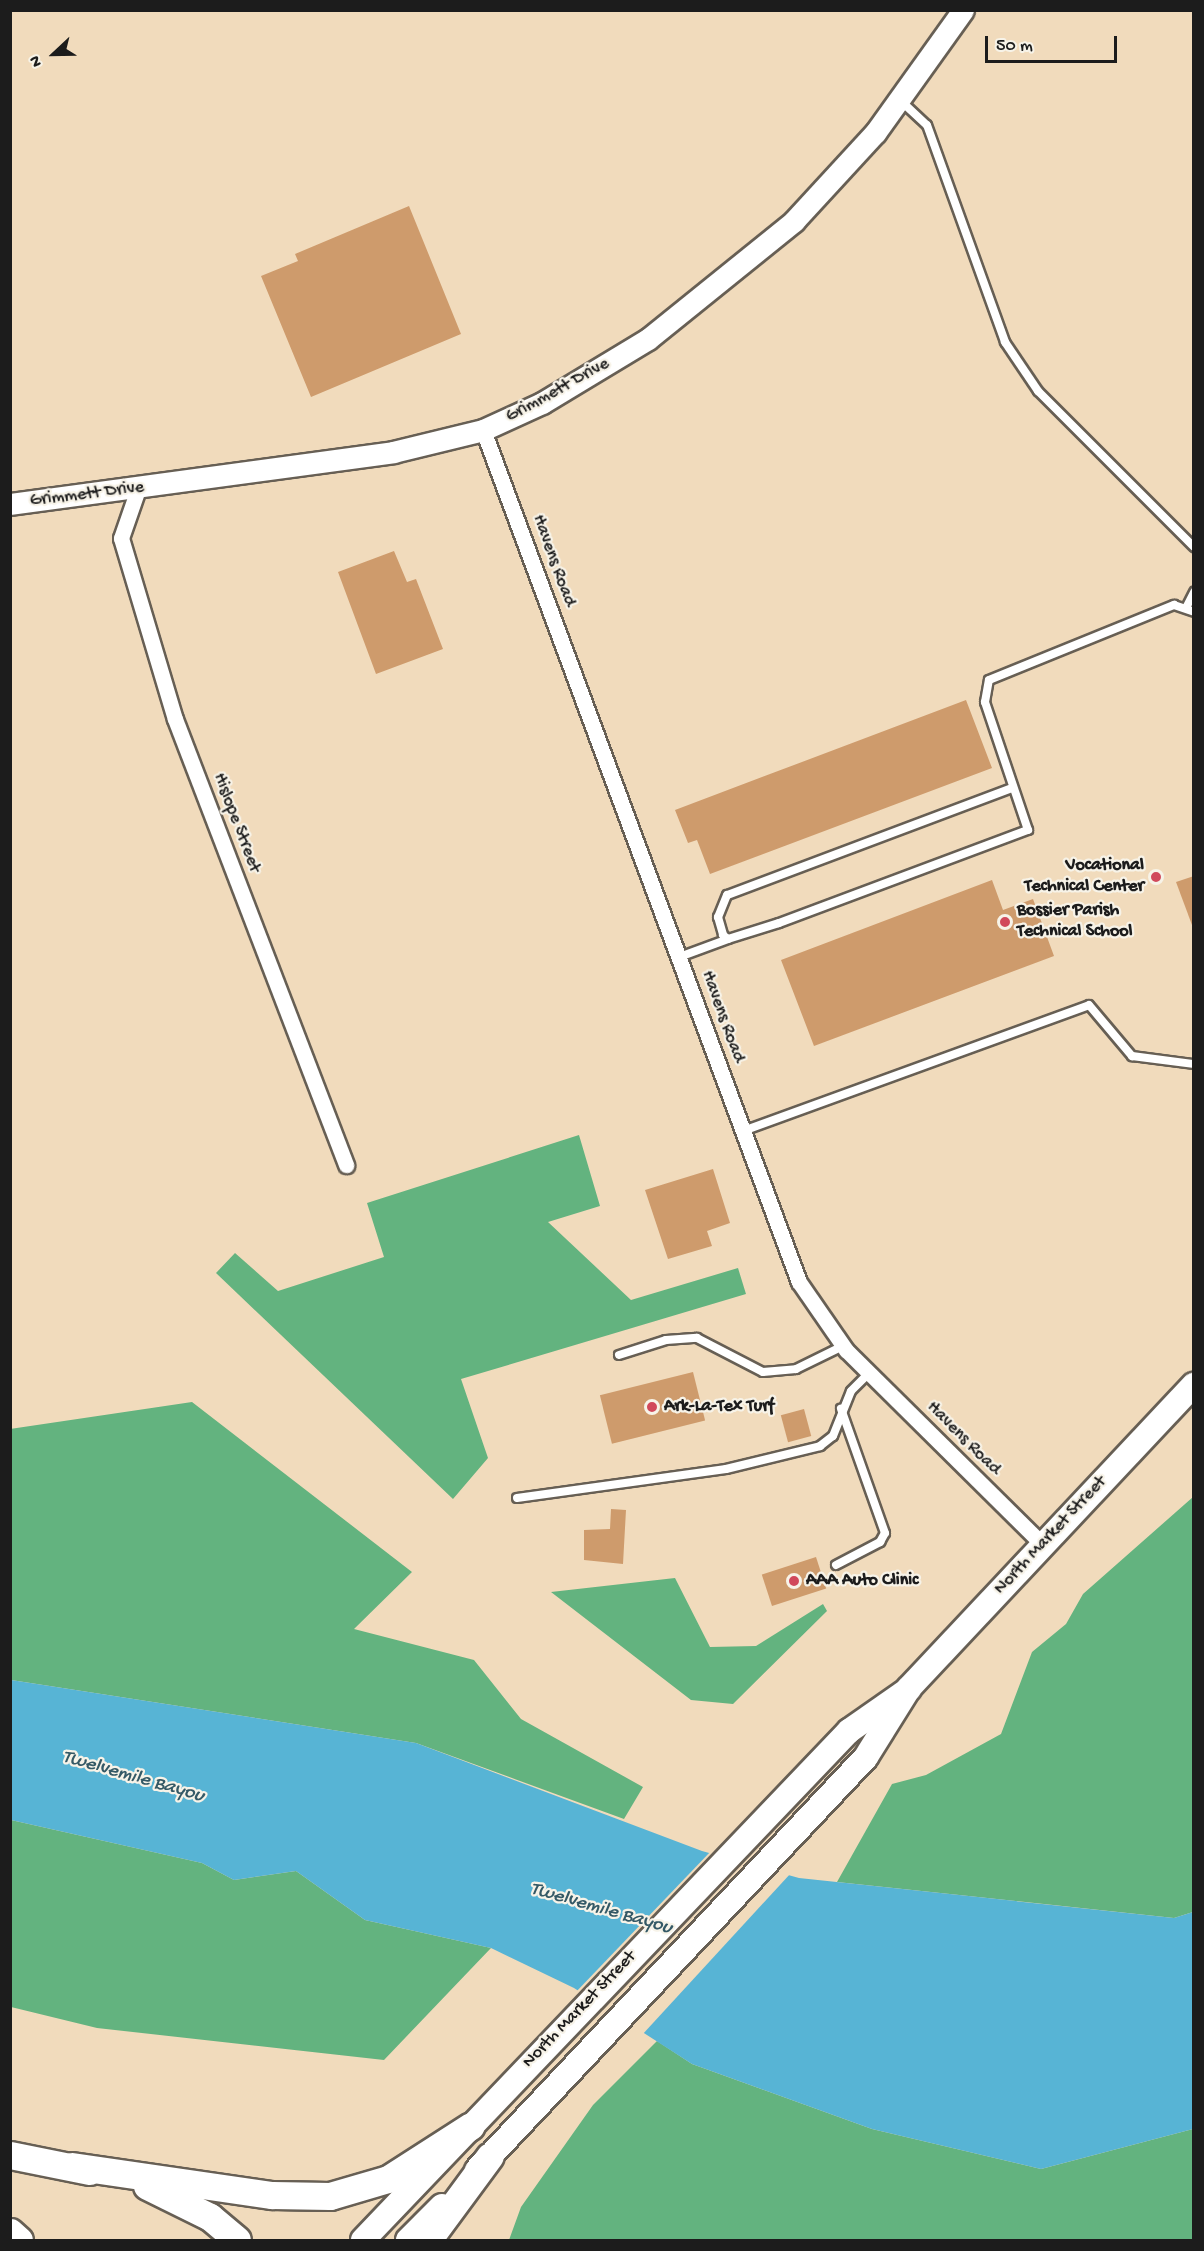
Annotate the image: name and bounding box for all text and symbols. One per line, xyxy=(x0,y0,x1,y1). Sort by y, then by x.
north arrow xyxy=(24,24,84,84)
scale bar xyxy=(988,24,1120,62)
text: 50 m xyxy=(996,36,1033,57)
text: N xyxy=(26,53,48,69)
street label: Grimmett Drive xyxy=(503,354,613,428)
street label: Grimmett Drive xyxy=(29,477,145,513)
street label: Havens Road xyxy=(526,512,580,610)
street label: Hislope Street xyxy=(207,770,265,876)
place label: Vocational Technical Center xyxy=(1025,856,1144,898)
marker: Vocational Technical Center xyxy=(1149,870,1163,884)
place label: Bossier Parish Technical School xyxy=(1017,901,1133,944)
marker: Bossier Parish Technical School xyxy=(998,915,1012,929)
street label: Havens Road xyxy=(695,968,749,1066)
place label: Ark-La-Tex Turf xyxy=(664,1396,774,1418)
street label: Havens Road xyxy=(921,1397,1005,1481)
marker: Ark-La-Tex Turf xyxy=(645,1400,659,1414)
street label: North Market Street xyxy=(990,1472,1112,1600)
place label: AAA Auto Clinic xyxy=(806,1570,918,1592)
marker: AAA Auto Clinic xyxy=(787,1574,801,1588)
water label: Twelvemile Bayou xyxy=(60,1745,206,1809)
water label: Twelvemile Bayou xyxy=(528,1877,674,1941)
street label: North Market Street xyxy=(519,1947,641,2073)

